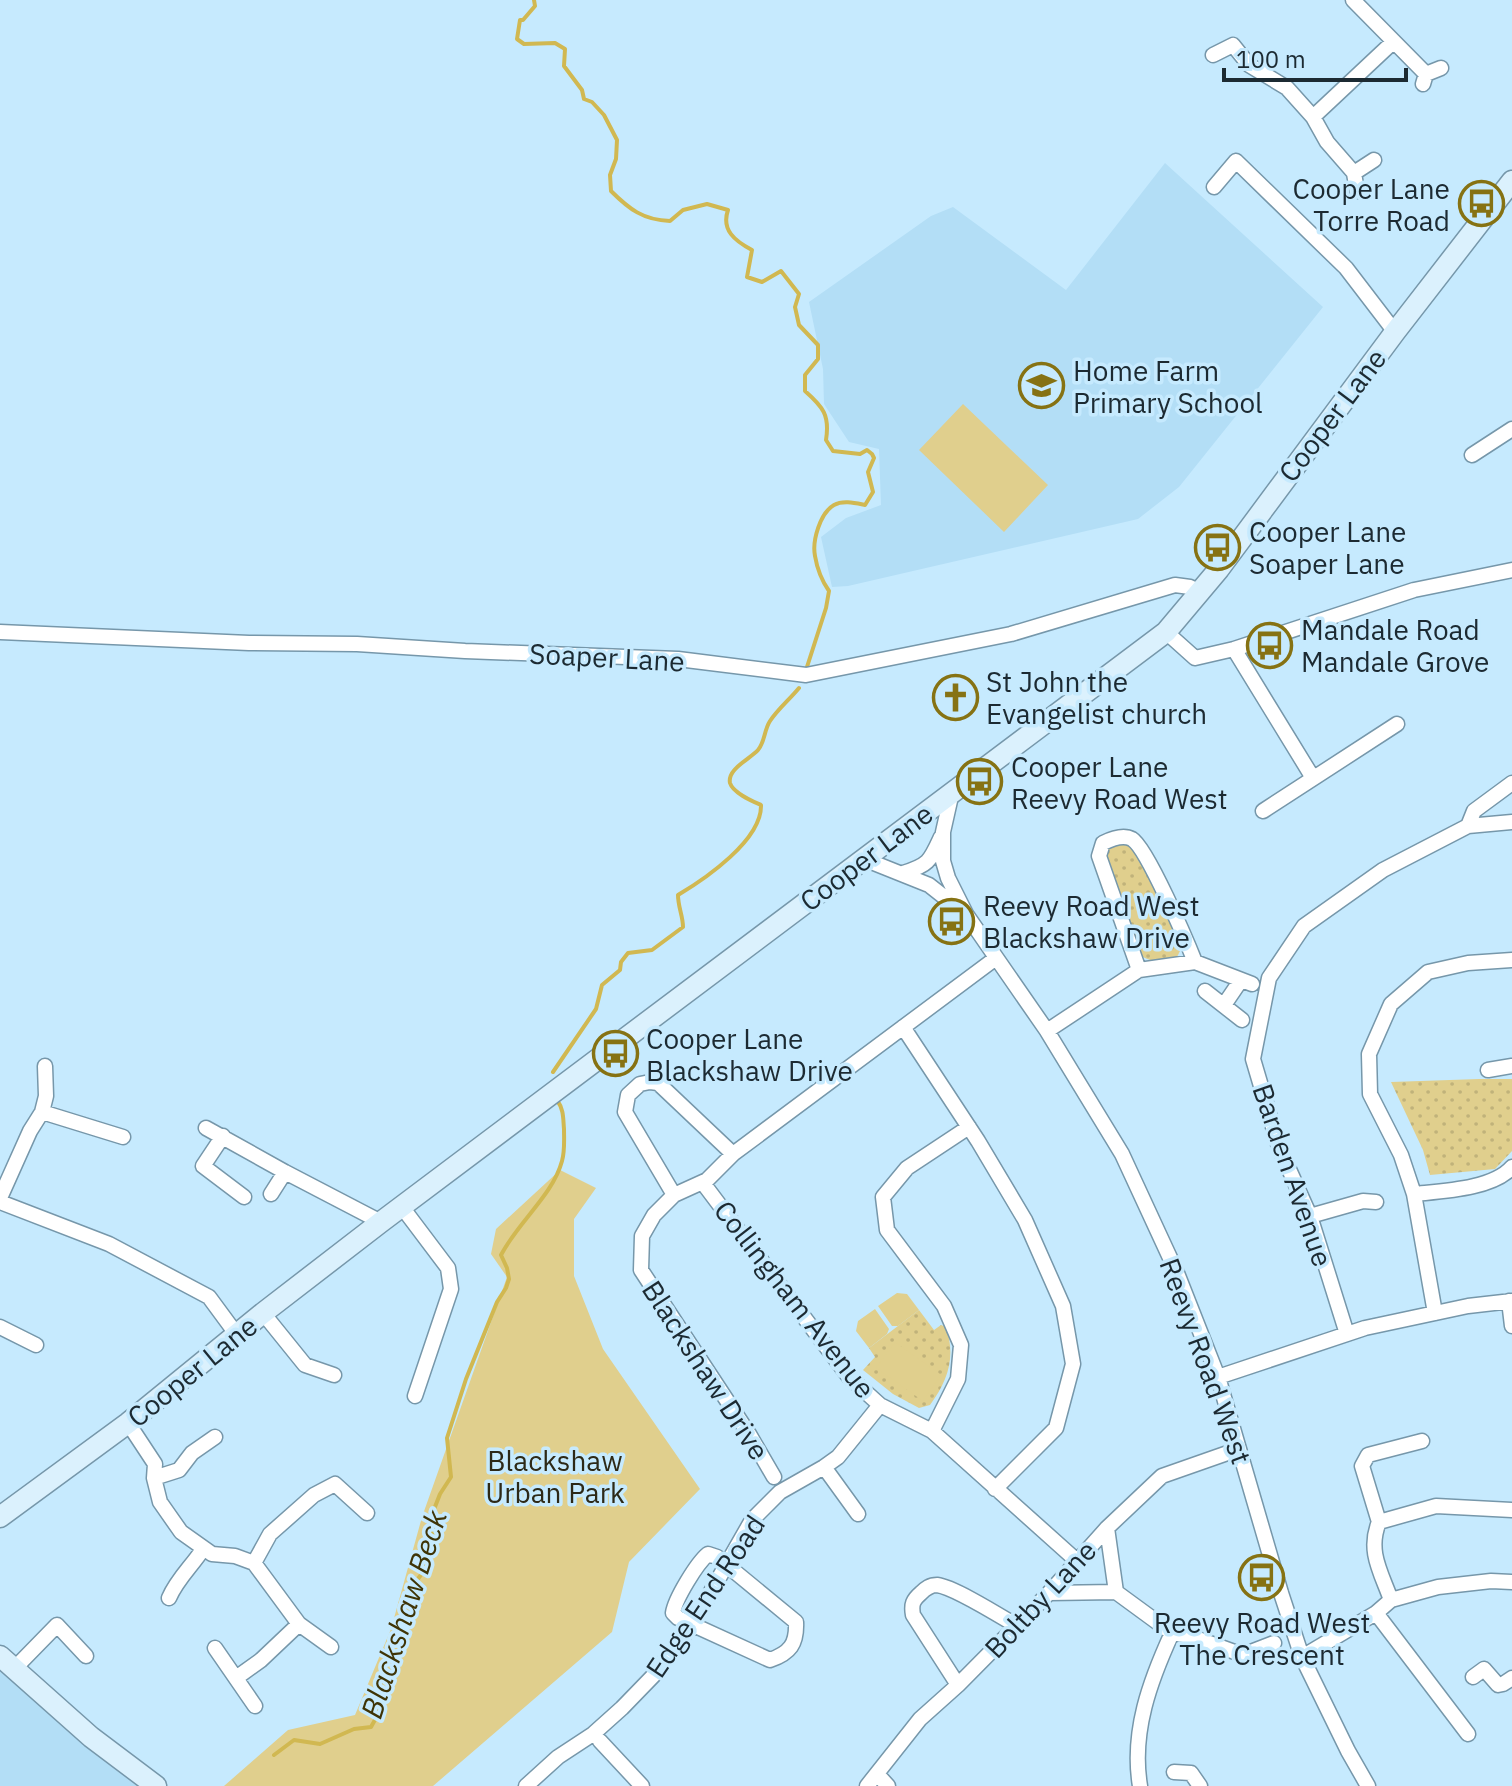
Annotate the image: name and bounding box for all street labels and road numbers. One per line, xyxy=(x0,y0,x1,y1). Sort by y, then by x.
street label: Cooper Lane xyxy=(1270,341,1394,489)
street label: Soaper Lane xyxy=(528,634,686,680)
street label: Cooper Lane xyxy=(792,795,940,919)
street label: Barden Avenue xyxy=(1244,1079,1342,1271)
street label: Collingham Avenue xyxy=(706,1193,884,1405)
street label: Reevy Road West xyxy=(1152,1253,1260,1469)
street label: Blackshaw Drive xyxy=(634,1273,778,1467)
street label: Cooper Lane xyxy=(119,1307,265,1435)
street label: Edge End Road xyxy=(637,1508,773,1684)
street label: Boltby Lane xyxy=(976,1532,1104,1666)

